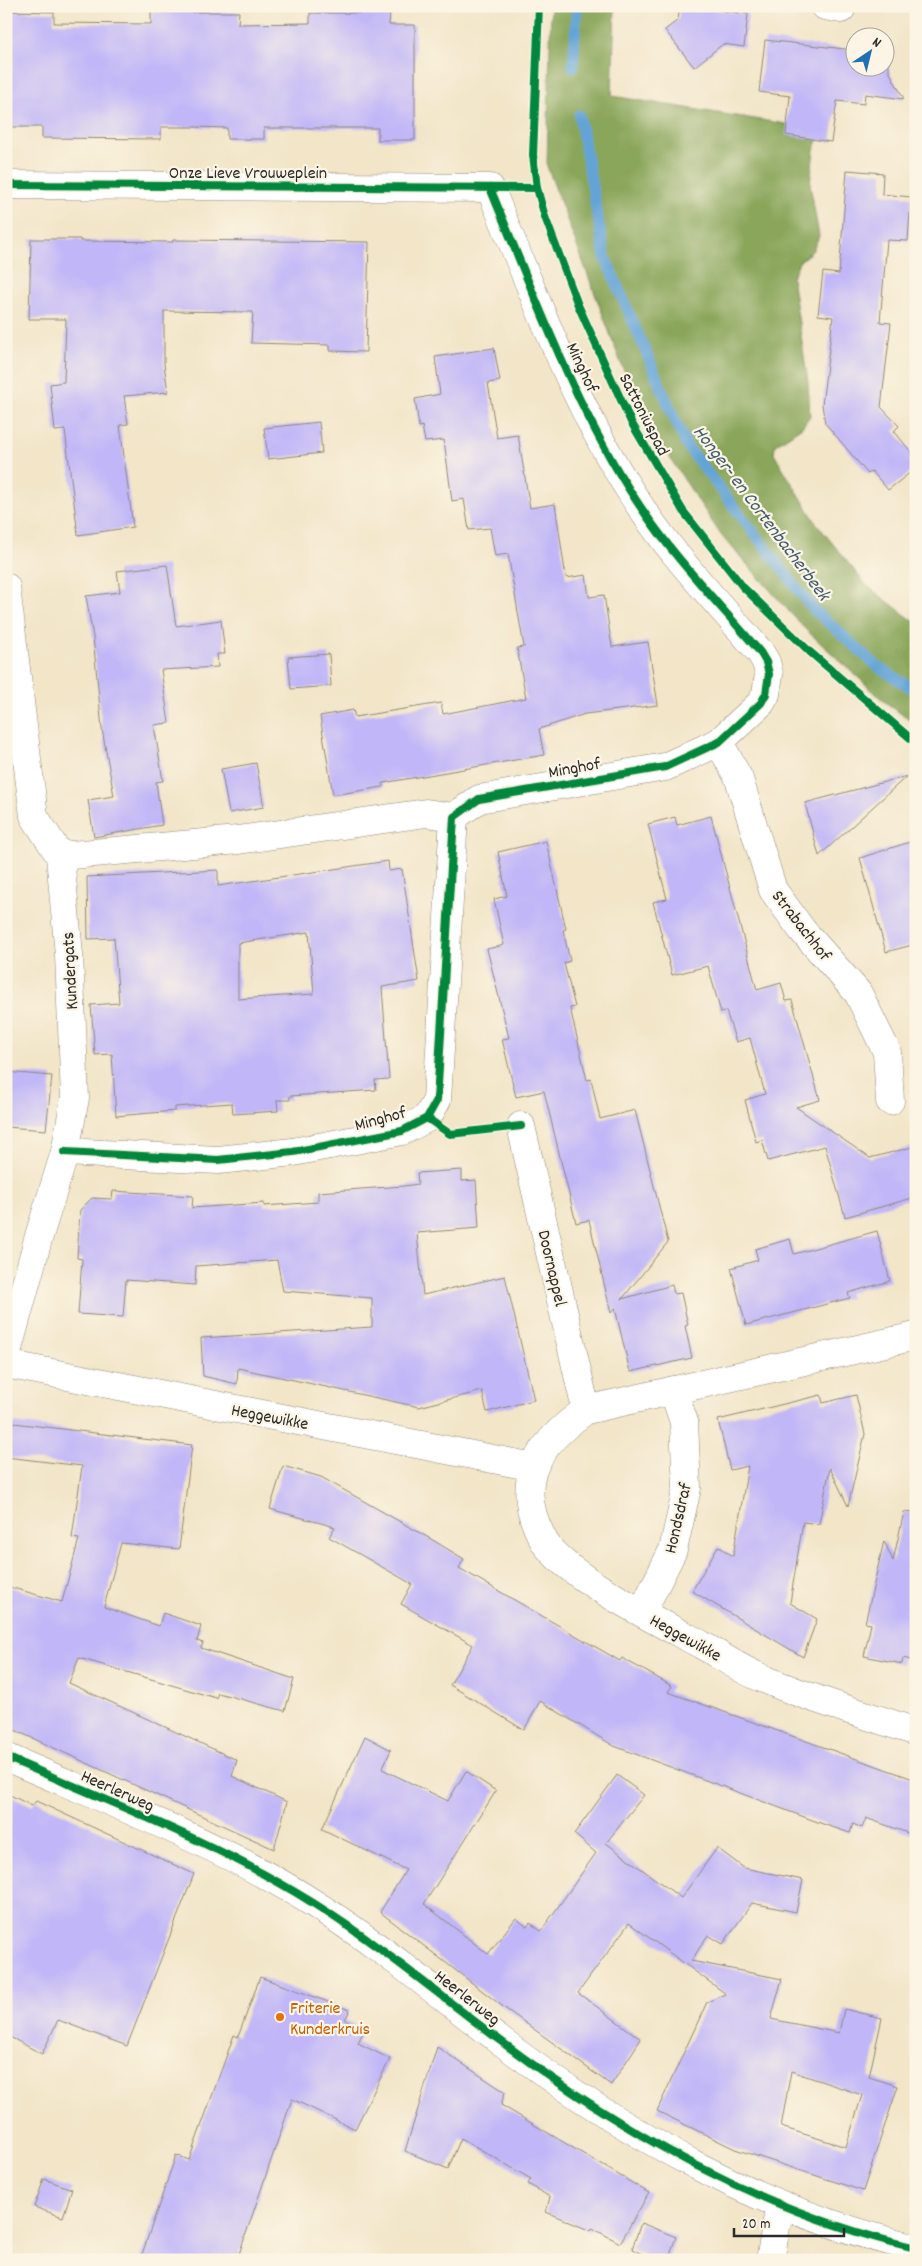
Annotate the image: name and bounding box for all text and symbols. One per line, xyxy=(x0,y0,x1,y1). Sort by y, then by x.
north arrow xyxy=(844,28,894,78)
text: N xyxy=(868,33,885,53)
street label: Onze Lieve Vrouweplein xyxy=(169,162,327,187)
street label: Minghof xyxy=(558,339,603,398)
street label: Sattoniuspad xyxy=(611,369,674,461)
water label: Honger- en Cortenbacherbeek xyxy=(685,421,837,609)
street label: Minghof xyxy=(546,752,603,786)
street label: Strabachhof xyxy=(764,886,836,968)
street label: Kundergats xyxy=(57,931,86,1010)
street label: Minghof xyxy=(352,1101,410,1139)
street label: Doornappel xyxy=(530,1228,572,1310)
street label: Heggewikke xyxy=(229,1399,310,1438)
street label: Hondsdraf xyxy=(659,1480,700,1556)
street label: Heggewikke xyxy=(644,1609,725,1669)
street label: Heerlerweg xyxy=(76,1765,158,1820)
street label: Heerlerweg xyxy=(428,1965,505,2033)
place label: Friterie Kunderkruis xyxy=(290,1997,370,2043)
marker: Friterie Kunderkruis xyxy=(274,2011,286,2023)
scale bar xyxy=(734,2206,844,2238)
text: 20 m xyxy=(742,2214,770,2236)

